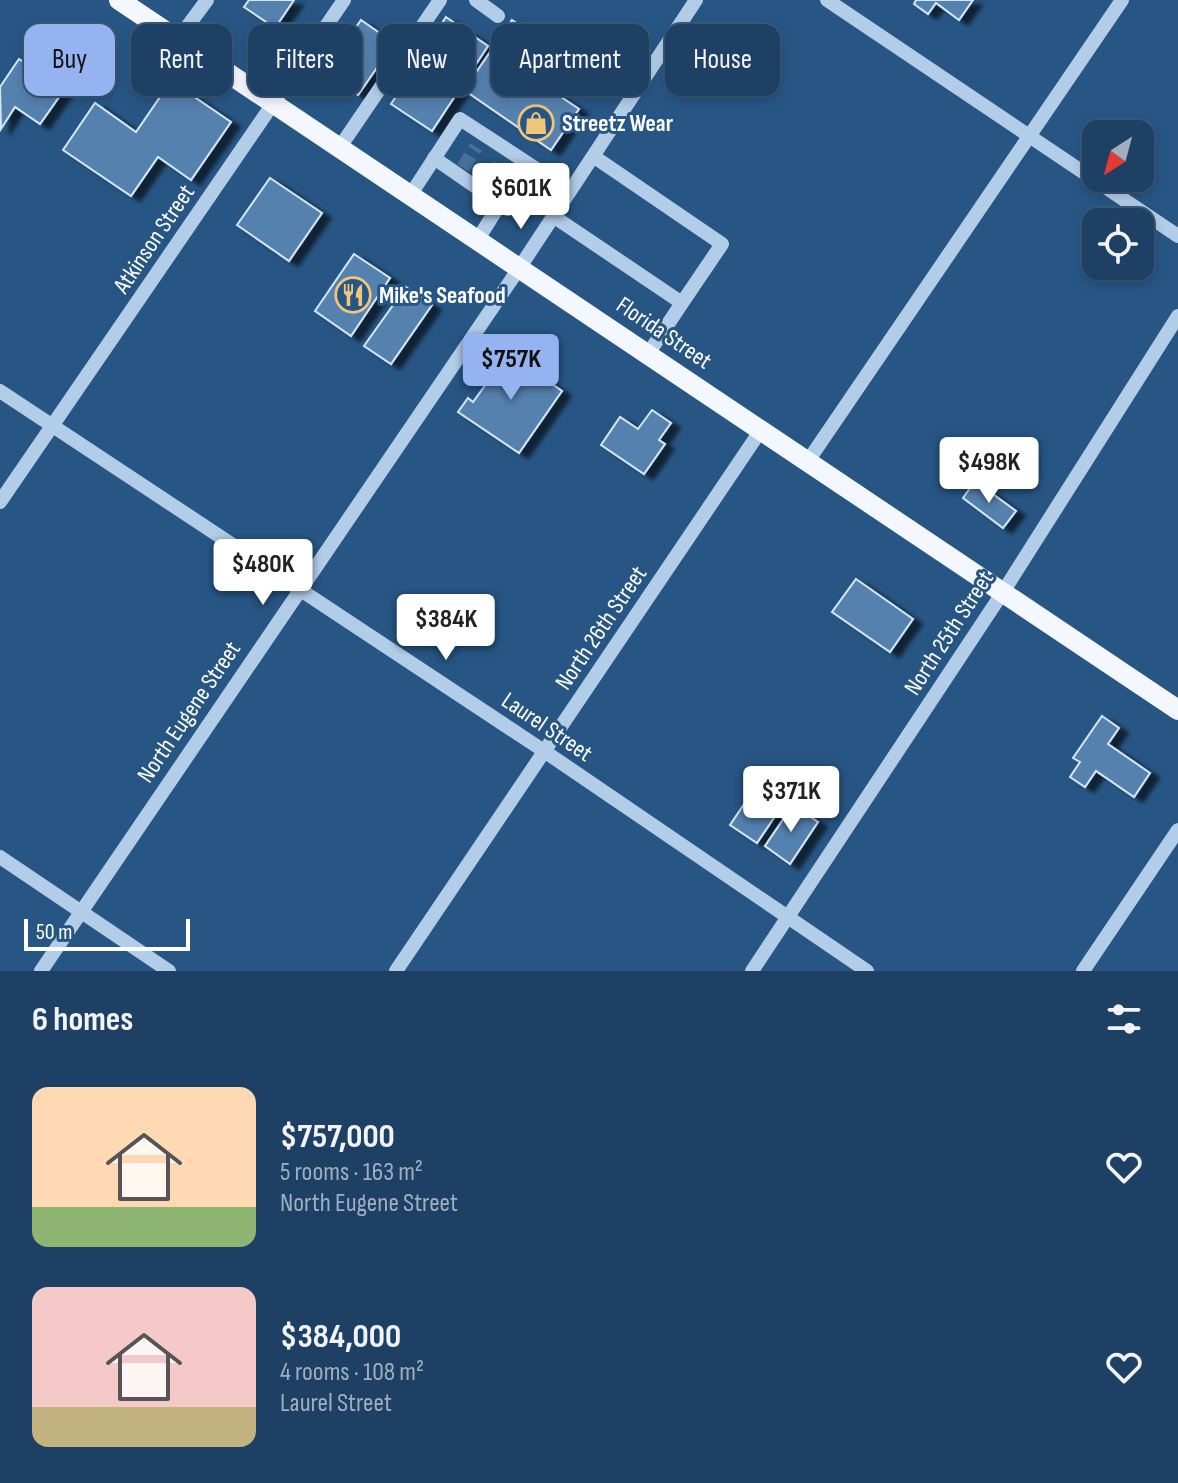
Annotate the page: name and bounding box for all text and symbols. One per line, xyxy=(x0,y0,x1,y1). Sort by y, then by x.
chip: Buy xyxy=(24,24,115,96)
chip: Rent xyxy=(131,24,232,96)
chip: Filters xyxy=(248,24,362,96)
chip: New xyxy=(378,24,475,96)
chip: Apartment xyxy=(491,24,649,96)
chip: House xyxy=(665,24,780,96)
shop icon: Streetz Wear xyxy=(517,104,555,142)
place label: Streetz Wear xyxy=(562,109,674,138)
north arrow xyxy=(1082,120,1154,192)
map controls xyxy=(1082,120,1154,280)
pin: $601K xyxy=(465,163,577,231)
text: $601K xyxy=(490,173,552,204)
street label: Atkinson Street xyxy=(107,179,201,300)
button: locate xyxy=(1082,208,1154,280)
restaurant icon: Mike's Seafood xyxy=(334,276,372,314)
place label: Mike's Seafood xyxy=(379,281,506,310)
street label: Florida Street xyxy=(611,291,717,375)
pin: $757K xyxy=(455,334,567,402)
text: $757K xyxy=(481,344,541,375)
pin: $498K xyxy=(933,437,1045,505)
text: $498K xyxy=(958,447,1020,478)
pin: $480K xyxy=(207,539,319,607)
text: $480K xyxy=(232,549,294,580)
street label: North 26th Street xyxy=(549,561,653,695)
street label: North 25th Street xyxy=(898,565,1000,701)
pin: $384K xyxy=(390,594,502,662)
text: $384K xyxy=(415,604,477,635)
street label: North Eugene Street xyxy=(131,636,247,788)
street label: Laurel Street xyxy=(496,686,598,768)
pin: $371K xyxy=(735,766,847,834)
text: $371K xyxy=(761,776,821,807)
scale bar xyxy=(24,915,190,951)
text: 50 m xyxy=(36,919,72,946)
icon: filters xyxy=(1102,997,1146,1041)
text: 6 homes xyxy=(32,999,133,1040)
text: $757,000 xyxy=(280,1116,395,1157)
icon: home xyxy=(96,1119,192,1215)
icon: heart xyxy=(1102,1145,1146,1189)
text: 5 rooms · 163 m² xyxy=(280,1157,423,1188)
text: North Eugene Street xyxy=(280,1188,458,1219)
text: $384,000 xyxy=(280,1316,401,1357)
icon: home xyxy=(96,1319,192,1415)
icon: heart xyxy=(1102,1345,1146,1389)
text: 4 rooms · 108 m² xyxy=(280,1357,424,1388)
text: Laurel Street xyxy=(280,1388,392,1419)

